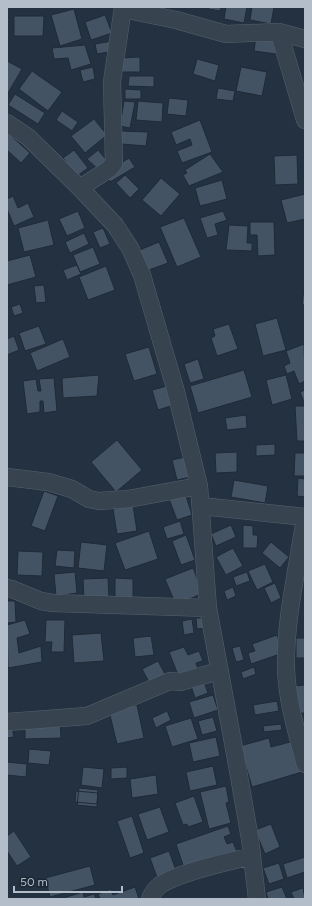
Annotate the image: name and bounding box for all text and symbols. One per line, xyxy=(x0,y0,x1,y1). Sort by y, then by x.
scale bar xyxy=(14,868,122,894)
text: 50 m xyxy=(20,875,48,889)

